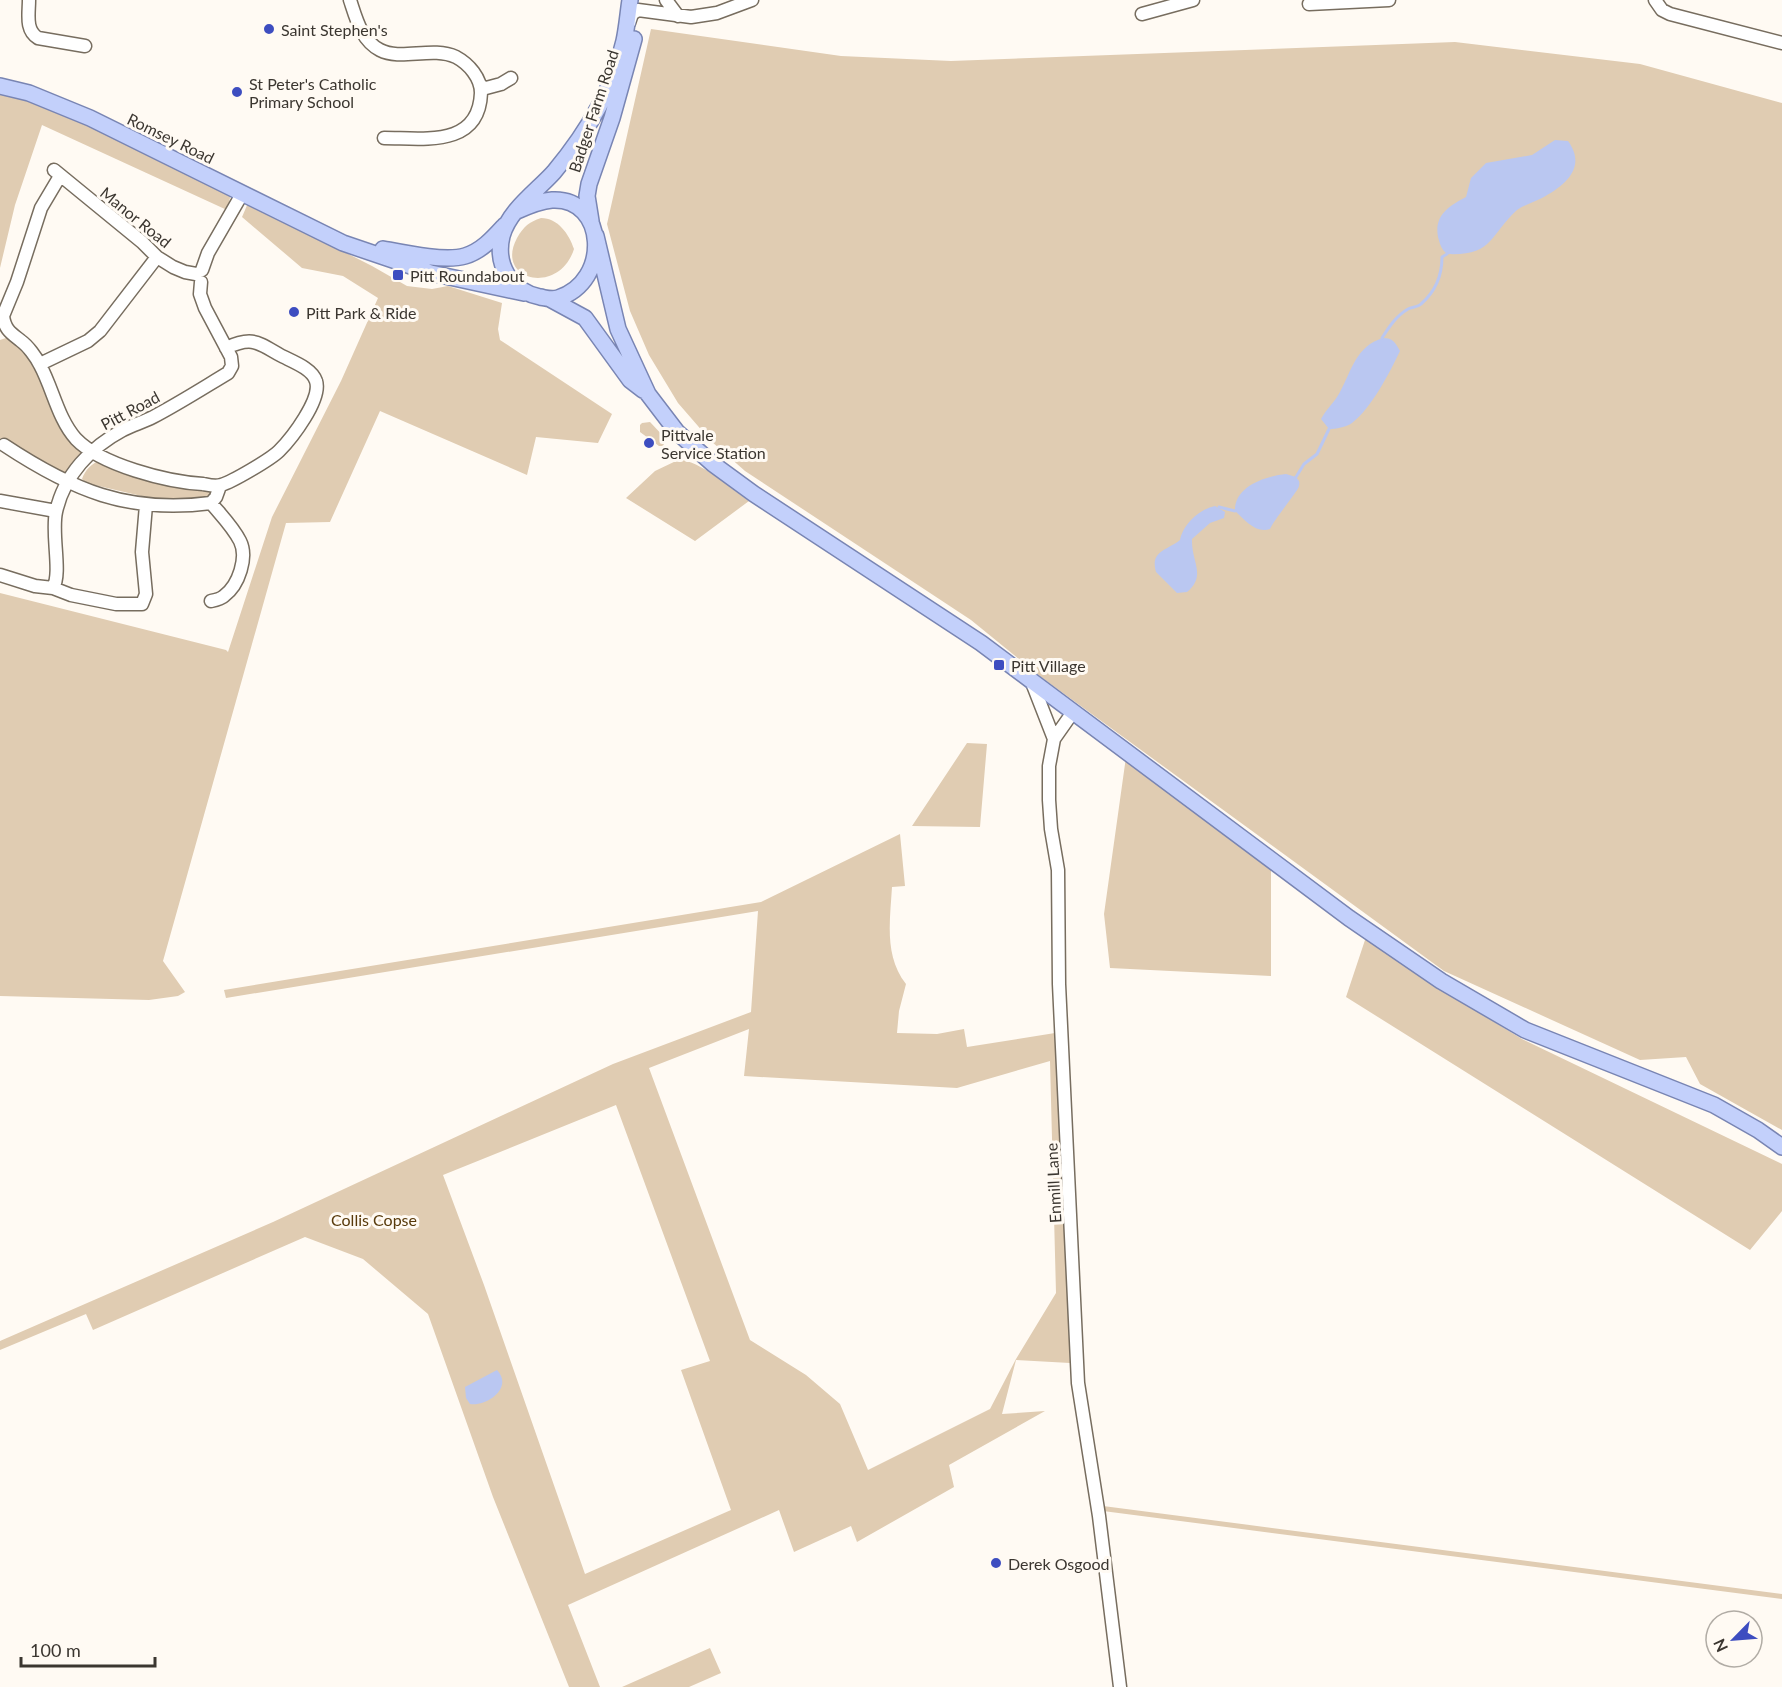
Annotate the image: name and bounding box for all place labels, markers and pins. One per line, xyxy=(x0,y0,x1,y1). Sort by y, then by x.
place label: Saint Stephen's xyxy=(281,20,388,39)
marker: Saint Stephen's xyxy=(262,22,276,36)
place label: St Peter's Catholic Primary School xyxy=(249,74,377,111)
marker: St Peter's Catholic Primary School xyxy=(230,85,244,99)
place label: Pitt Roundabout xyxy=(410,266,525,285)
marker: Pitt Roundabout xyxy=(391,268,405,282)
place label: Pitt Park & Ride xyxy=(306,303,416,322)
marker: Pitt Park & Ride xyxy=(287,305,301,319)
place label: Pittvale Service Station xyxy=(661,425,766,462)
marker: Pittvale Service Station xyxy=(642,436,656,450)
place label: Pitt Village xyxy=(1011,656,1086,675)
marker: Pitt Village xyxy=(992,658,1006,672)
place label: Derek Osgood xyxy=(1008,1554,1110,1573)
marker: Derek Osgood xyxy=(989,1556,1003,1570)

